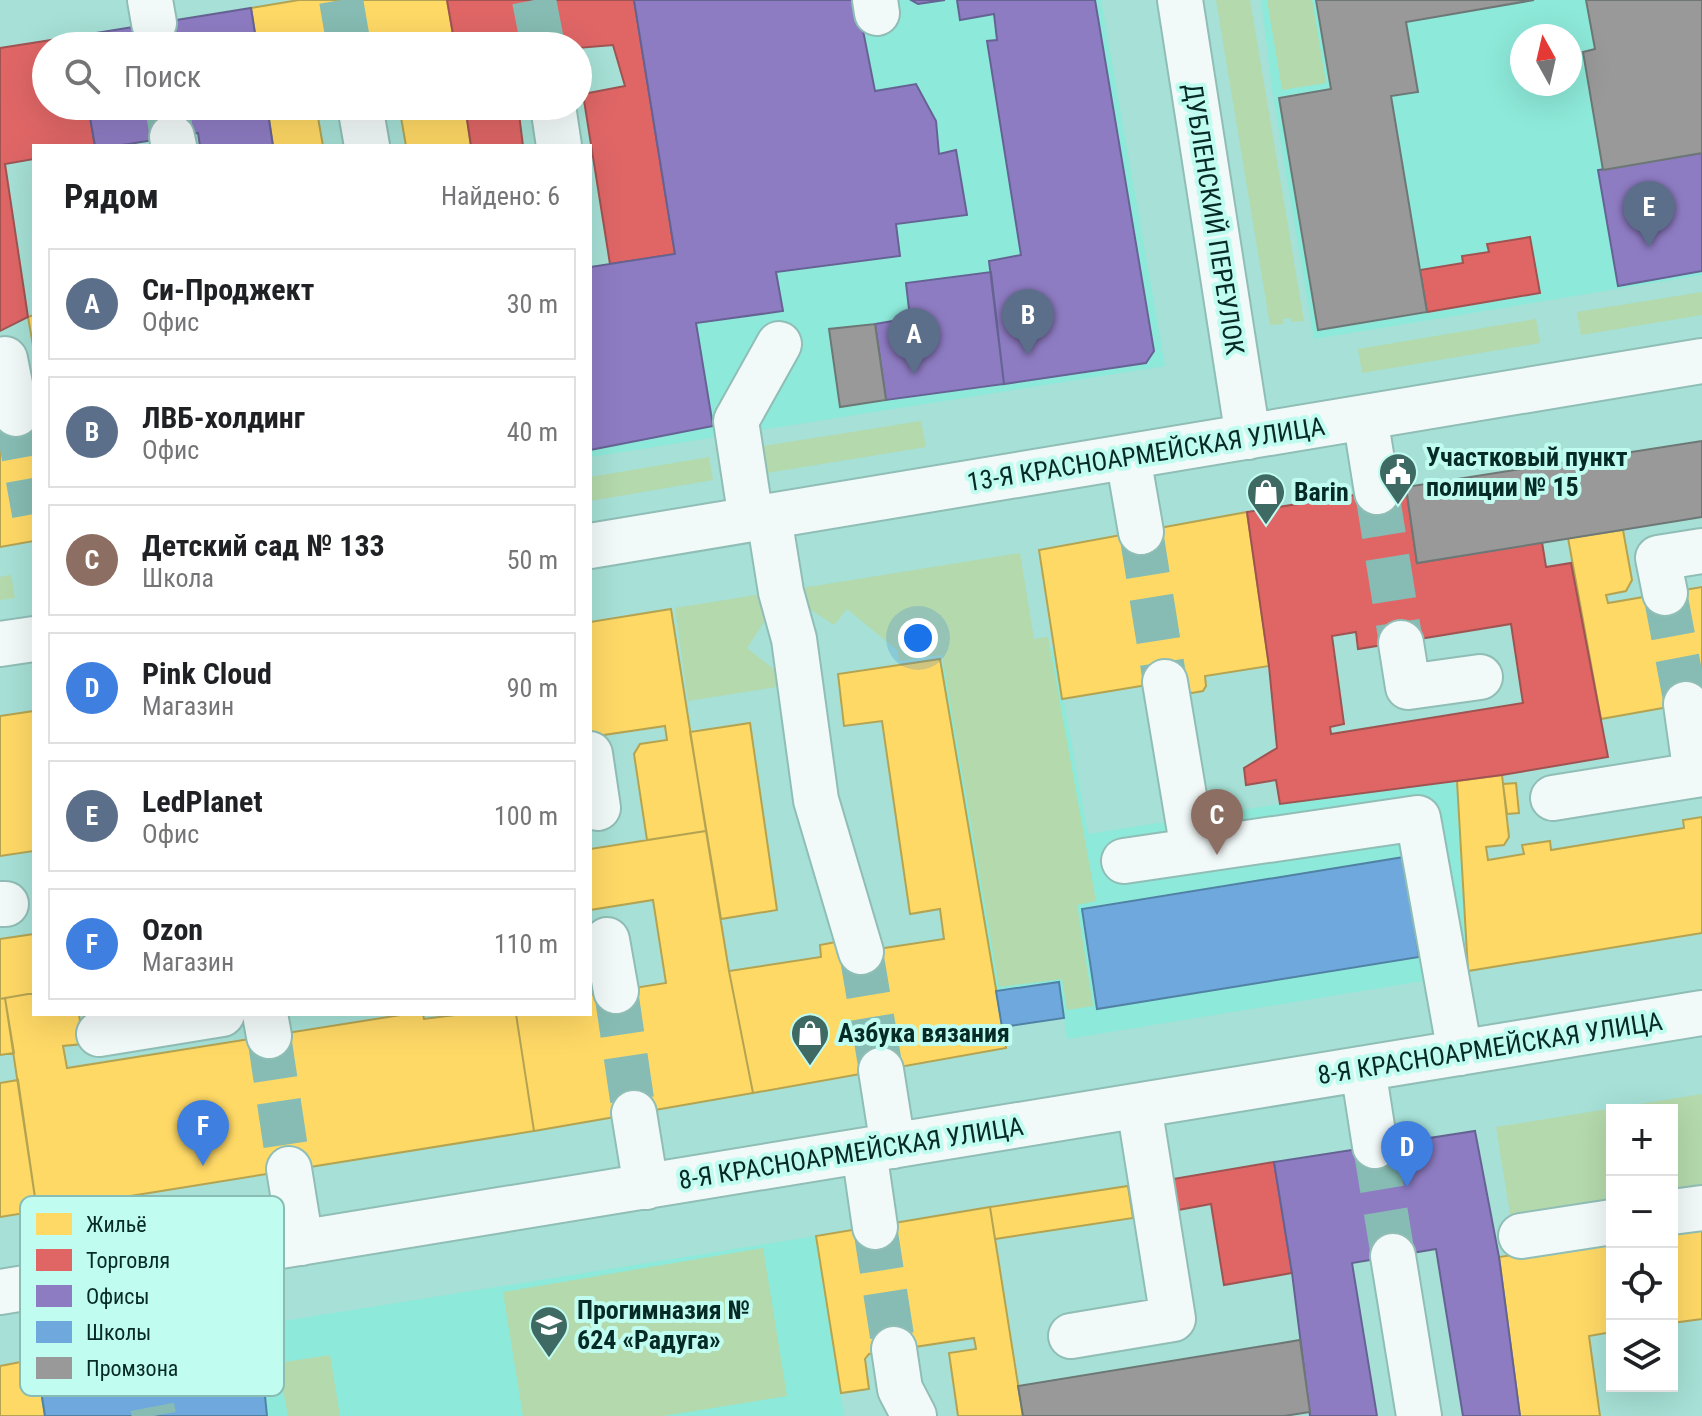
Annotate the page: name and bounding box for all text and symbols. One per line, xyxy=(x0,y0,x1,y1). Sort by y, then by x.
north arrow xyxy=(1510,24,1582,96)
search box xyxy=(32,32,592,120)
icon: search xyxy=(60,54,104,98)
text: Поиск xyxy=(124,59,201,94)
street label: ДУБЛЕНСКИЙ ПЕРЕУЛОК xyxy=(1178,81,1250,357)
text: Рядом xyxy=(64,176,159,216)
text: Найдено: 6 xyxy=(441,181,560,211)
pin: E xyxy=(1623,181,1675,247)
text: Си-Проджект xyxy=(142,272,314,307)
text: A xyxy=(84,289,100,319)
text: 30 m xyxy=(507,289,558,319)
pin: B xyxy=(1002,289,1054,355)
text: Офис xyxy=(142,307,199,337)
pin: A xyxy=(888,308,940,374)
text: ЛВБ-холдинг xyxy=(142,400,305,435)
street label: 13-Я КРАСНОАРМЕЙСКАЯ УЛИЦА xyxy=(965,411,1327,497)
text: B xyxy=(85,417,99,447)
text: 40 m xyxy=(507,417,558,447)
text: Офис xyxy=(142,435,199,465)
place label: Участковый пункт полиции № 15 xyxy=(1426,442,1628,502)
public building icon: Участковый пункт полиции № 15 xyxy=(1377,451,1419,506)
shop icon: Barin xyxy=(1245,471,1287,526)
place label: Barin xyxy=(1294,477,1349,507)
text: Детский сад № 133 xyxy=(142,528,385,563)
text: C xyxy=(85,545,99,575)
text: 50 m xyxy=(507,545,558,575)
text: Школа xyxy=(142,563,214,593)
your location xyxy=(898,618,938,658)
text: Pink Cloud xyxy=(142,656,272,691)
text: D xyxy=(85,673,99,703)
text: 90 m xyxy=(507,673,558,703)
text: Магазин xyxy=(142,691,234,721)
text: LedPlanet xyxy=(142,784,263,819)
pin: C xyxy=(1191,789,1243,855)
text: E xyxy=(86,801,98,831)
text: 100 m xyxy=(494,801,558,831)
text: Офис xyxy=(142,819,199,849)
text: Ozon xyxy=(142,912,203,947)
text: F xyxy=(86,929,98,959)
text: 110 m xyxy=(494,929,558,959)
text: Магазин xyxy=(142,947,234,977)
street label: 8-Я КРАСНОАРМЕЙСКАЯ УЛИЦА xyxy=(1315,1006,1665,1090)
shop icon: Азбука вязания xyxy=(789,1012,831,1067)
place label: Азбука вязания xyxy=(838,1018,1010,1048)
pin: F xyxy=(177,1100,229,1166)
map controls xyxy=(1606,1104,1678,1392)
button: + xyxy=(1606,1104,1678,1176)
street label: 8-Я КРАСНОАРМЕЙСКАЯ УЛИЦА xyxy=(676,1111,1026,1195)
pin: D xyxy=(1381,1121,1433,1187)
button: − xyxy=(1606,1176,1678,1248)
legend xyxy=(20,1196,284,1396)
text: Жильё xyxy=(86,1212,147,1237)
text: Торговля xyxy=(86,1248,170,1273)
button: locate xyxy=(1606,1248,1678,1320)
text: Офисы xyxy=(86,1284,149,1309)
place label: Прогимназия № 624 «Радуга» xyxy=(577,1295,750,1355)
school or university icon: Прогимназия № 624 «Радуга» xyxy=(528,1304,570,1359)
text: Школы xyxy=(86,1320,151,1345)
button: layers xyxy=(1606,1320,1678,1392)
text: Промзона xyxy=(86,1356,178,1381)

